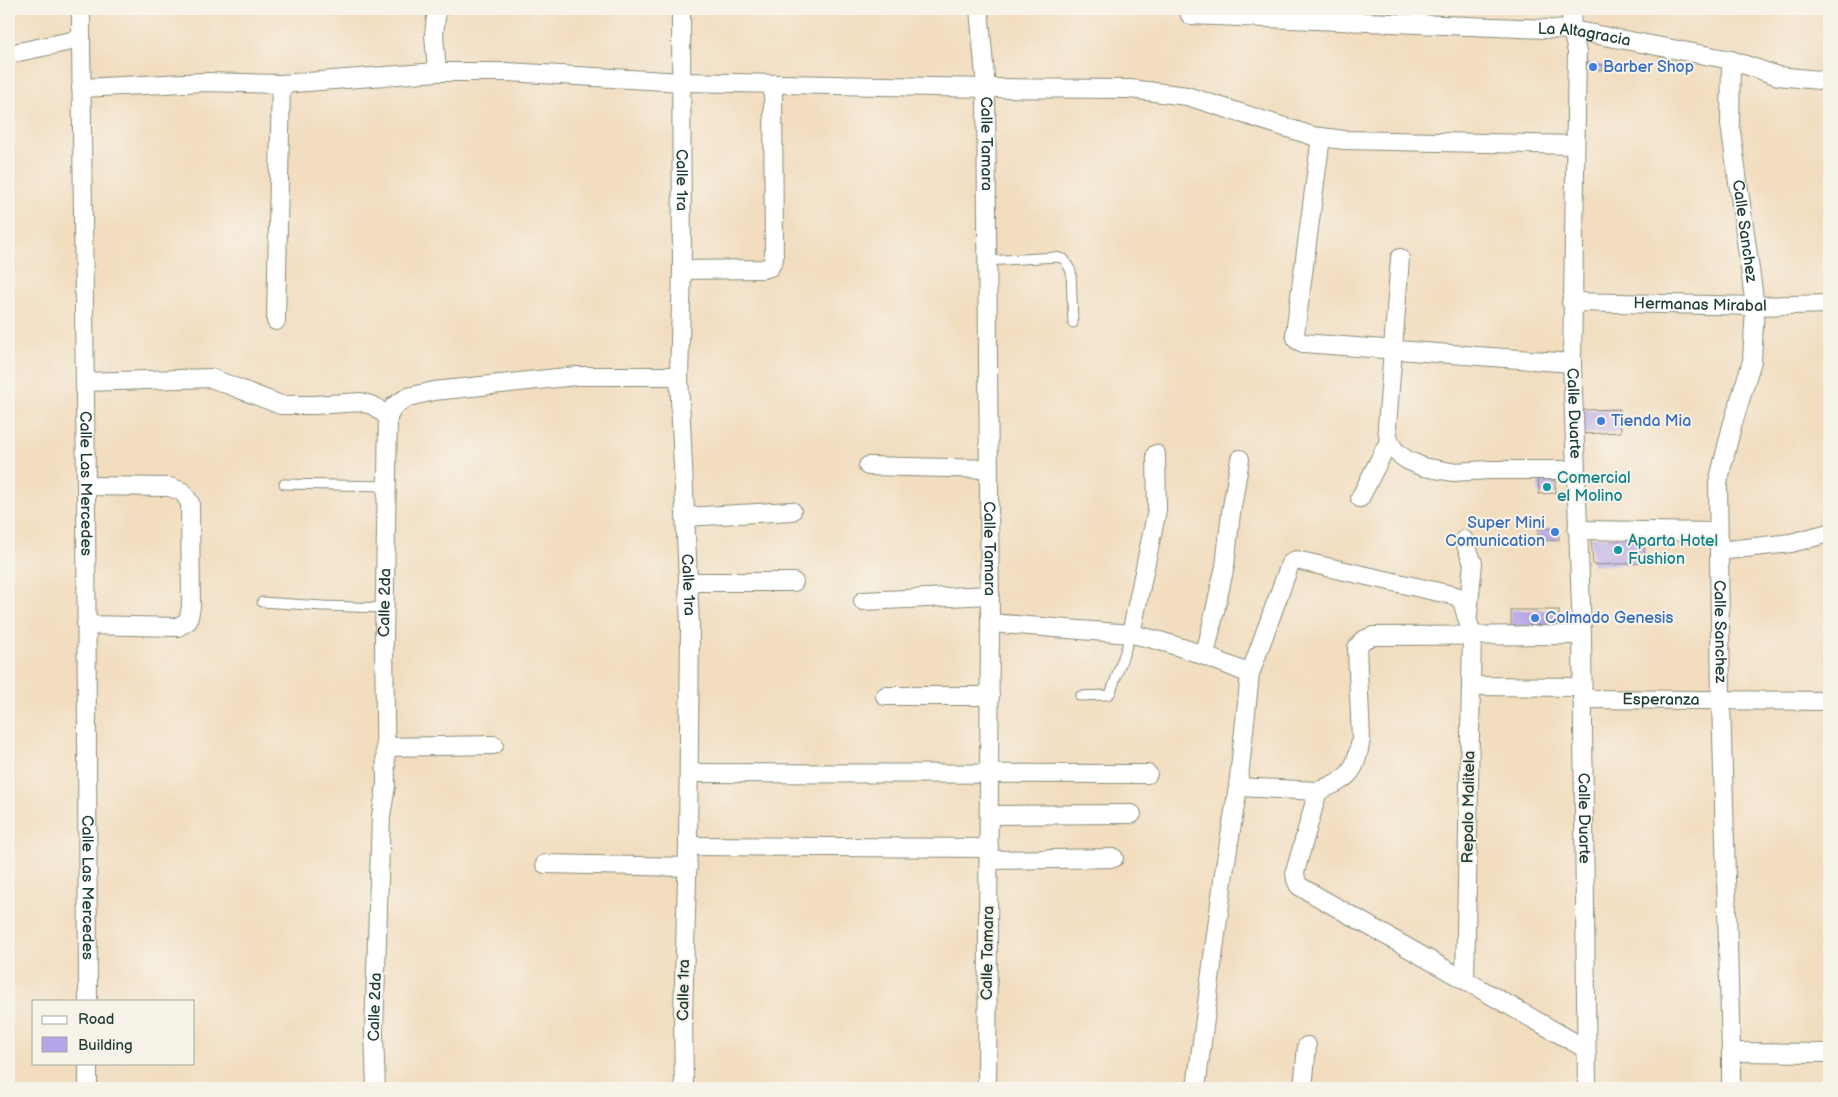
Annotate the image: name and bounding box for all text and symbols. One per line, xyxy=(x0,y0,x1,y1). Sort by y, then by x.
street label: La Altagracia xyxy=(1537,19,1632,50)
place label: Barber Shop xyxy=(1603,58,1694,77)
marker: Barber Shop xyxy=(1587,61,1599,73)
street label: Calle Tamara xyxy=(977,96,996,191)
street label: Calle 1ra xyxy=(672,149,691,211)
street label: Calle Sanchez xyxy=(1728,179,1761,284)
street label: Hermanas Mirabal xyxy=(1633,294,1767,316)
street label: Calle Duarte xyxy=(1563,368,1585,460)
street label: Calle Las Mercedes xyxy=(76,411,96,556)
place label: Tienda Mia xyxy=(1611,412,1691,431)
marker: Tienda Mia xyxy=(1595,415,1607,427)
place label: Comercial el Molino xyxy=(1557,469,1631,506)
marker: Comercial el Molino xyxy=(1541,481,1553,493)
street label: Calle Tamara xyxy=(980,501,999,596)
place label: Super Mini Comunication xyxy=(1445,514,1545,551)
marker: Super Mini Comunication xyxy=(1549,526,1561,538)
place label: Aparta Hotel Fushion xyxy=(1628,532,1718,569)
marker: Aparta Hotel Fushion xyxy=(1612,544,1624,556)
street label: Calle 1ra xyxy=(677,553,699,616)
street label: Calle 2da xyxy=(375,568,395,637)
street label: Calle Sanchez xyxy=(1710,580,1730,684)
place label: Colmado Genesis xyxy=(1545,609,1674,628)
marker: Colmado Genesis xyxy=(1529,612,1541,624)
street label: Esperanza xyxy=(1622,690,1700,709)
street label: Repalo Malitela xyxy=(1459,750,1479,864)
street label: Calle Duarte xyxy=(1574,773,1594,864)
street label: Calle Las Mercedes xyxy=(78,815,97,960)
street label: Calle Tamara xyxy=(978,906,998,1000)
street label: Calle 1ra xyxy=(674,959,694,1021)
street label: Calle 2da xyxy=(364,972,385,1042)
legend xyxy=(32,1000,195,1064)
text: Road xyxy=(78,1010,114,1029)
text: Building xyxy=(78,1036,133,1055)

